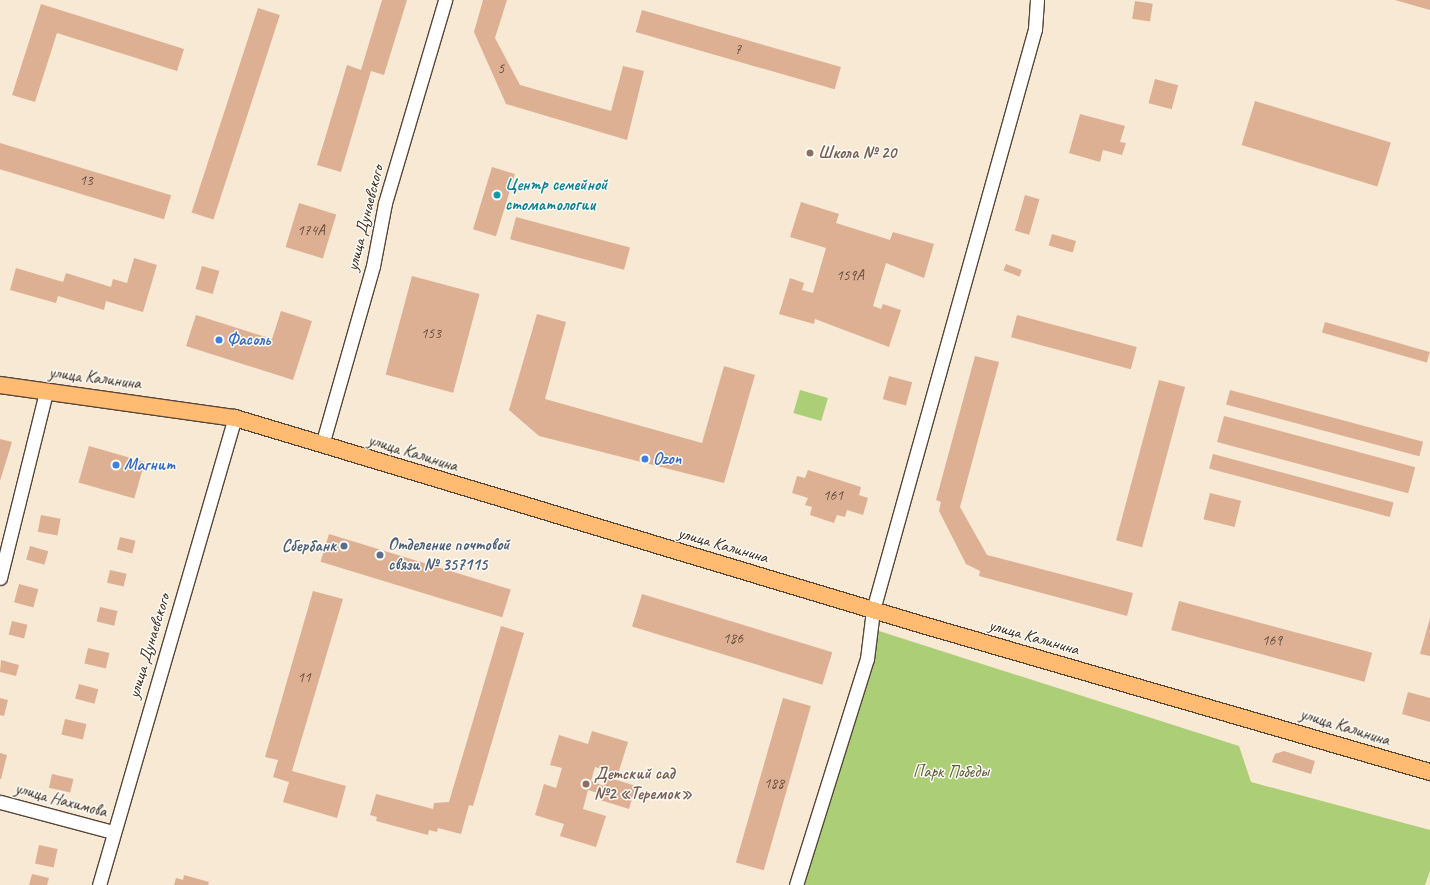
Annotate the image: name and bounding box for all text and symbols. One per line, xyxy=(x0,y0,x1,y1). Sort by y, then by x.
house number: 7 xyxy=(735,41,741,59)
house number: 5 xyxy=(498,60,504,78)
place label: Школа № 20 xyxy=(818,143,896,163)
marker: Школа № 20 xyxy=(805,148,815,158)
street label: улица Дунаевского xyxy=(342,163,388,273)
house number: 13 xyxy=(79,172,93,190)
place label: Центр cемейной cтоматологии xyxy=(505,175,607,215)
marker: Центр cемейной cтоматологии xyxy=(492,190,502,200)
house number: 174А xyxy=(297,222,325,240)
house number: 159А xyxy=(836,267,864,285)
house number: 153 xyxy=(421,325,441,343)
place label: Фасоль xyxy=(227,330,270,350)
marker: Фасоль xyxy=(214,335,224,345)
street label: улица Калинина xyxy=(47,362,143,394)
street label: улица Калинина xyxy=(365,430,461,476)
place label: Ozon xyxy=(653,449,681,469)
marker: Ozon xyxy=(640,454,650,464)
place label: Магнит xyxy=(124,455,175,475)
marker: Магнит xyxy=(111,460,121,470)
house number: 161 xyxy=(823,487,843,505)
street label: улица Калинина xyxy=(675,522,771,568)
place label: Отделение почтовой связи № 357115 xyxy=(388,535,512,575)
place label: Сбербанк xyxy=(282,536,336,556)
marker: Сбербанк xyxy=(339,541,349,551)
marker: Отделение почтовой связи № 357115 xyxy=(375,550,385,560)
street label: улица Дунаевского xyxy=(123,591,175,701)
street label: улица Калинина xyxy=(986,614,1082,660)
house number: 186 xyxy=(723,630,743,648)
house number: 169 xyxy=(1262,632,1282,650)
house number: 11 xyxy=(297,669,311,687)
street label: улица Калинина xyxy=(1297,704,1393,750)
park label: Парк Победы xyxy=(913,762,989,782)
place label: Детский сад №2 «Теремок» xyxy=(594,764,692,804)
house number: 188 xyxy=(764,775,784,793)
street label: улица Нахимова xyxy=(12,778,110,822)
marker: Детский сад №2 «Теремок» xyxy=(581,779,591,789)

